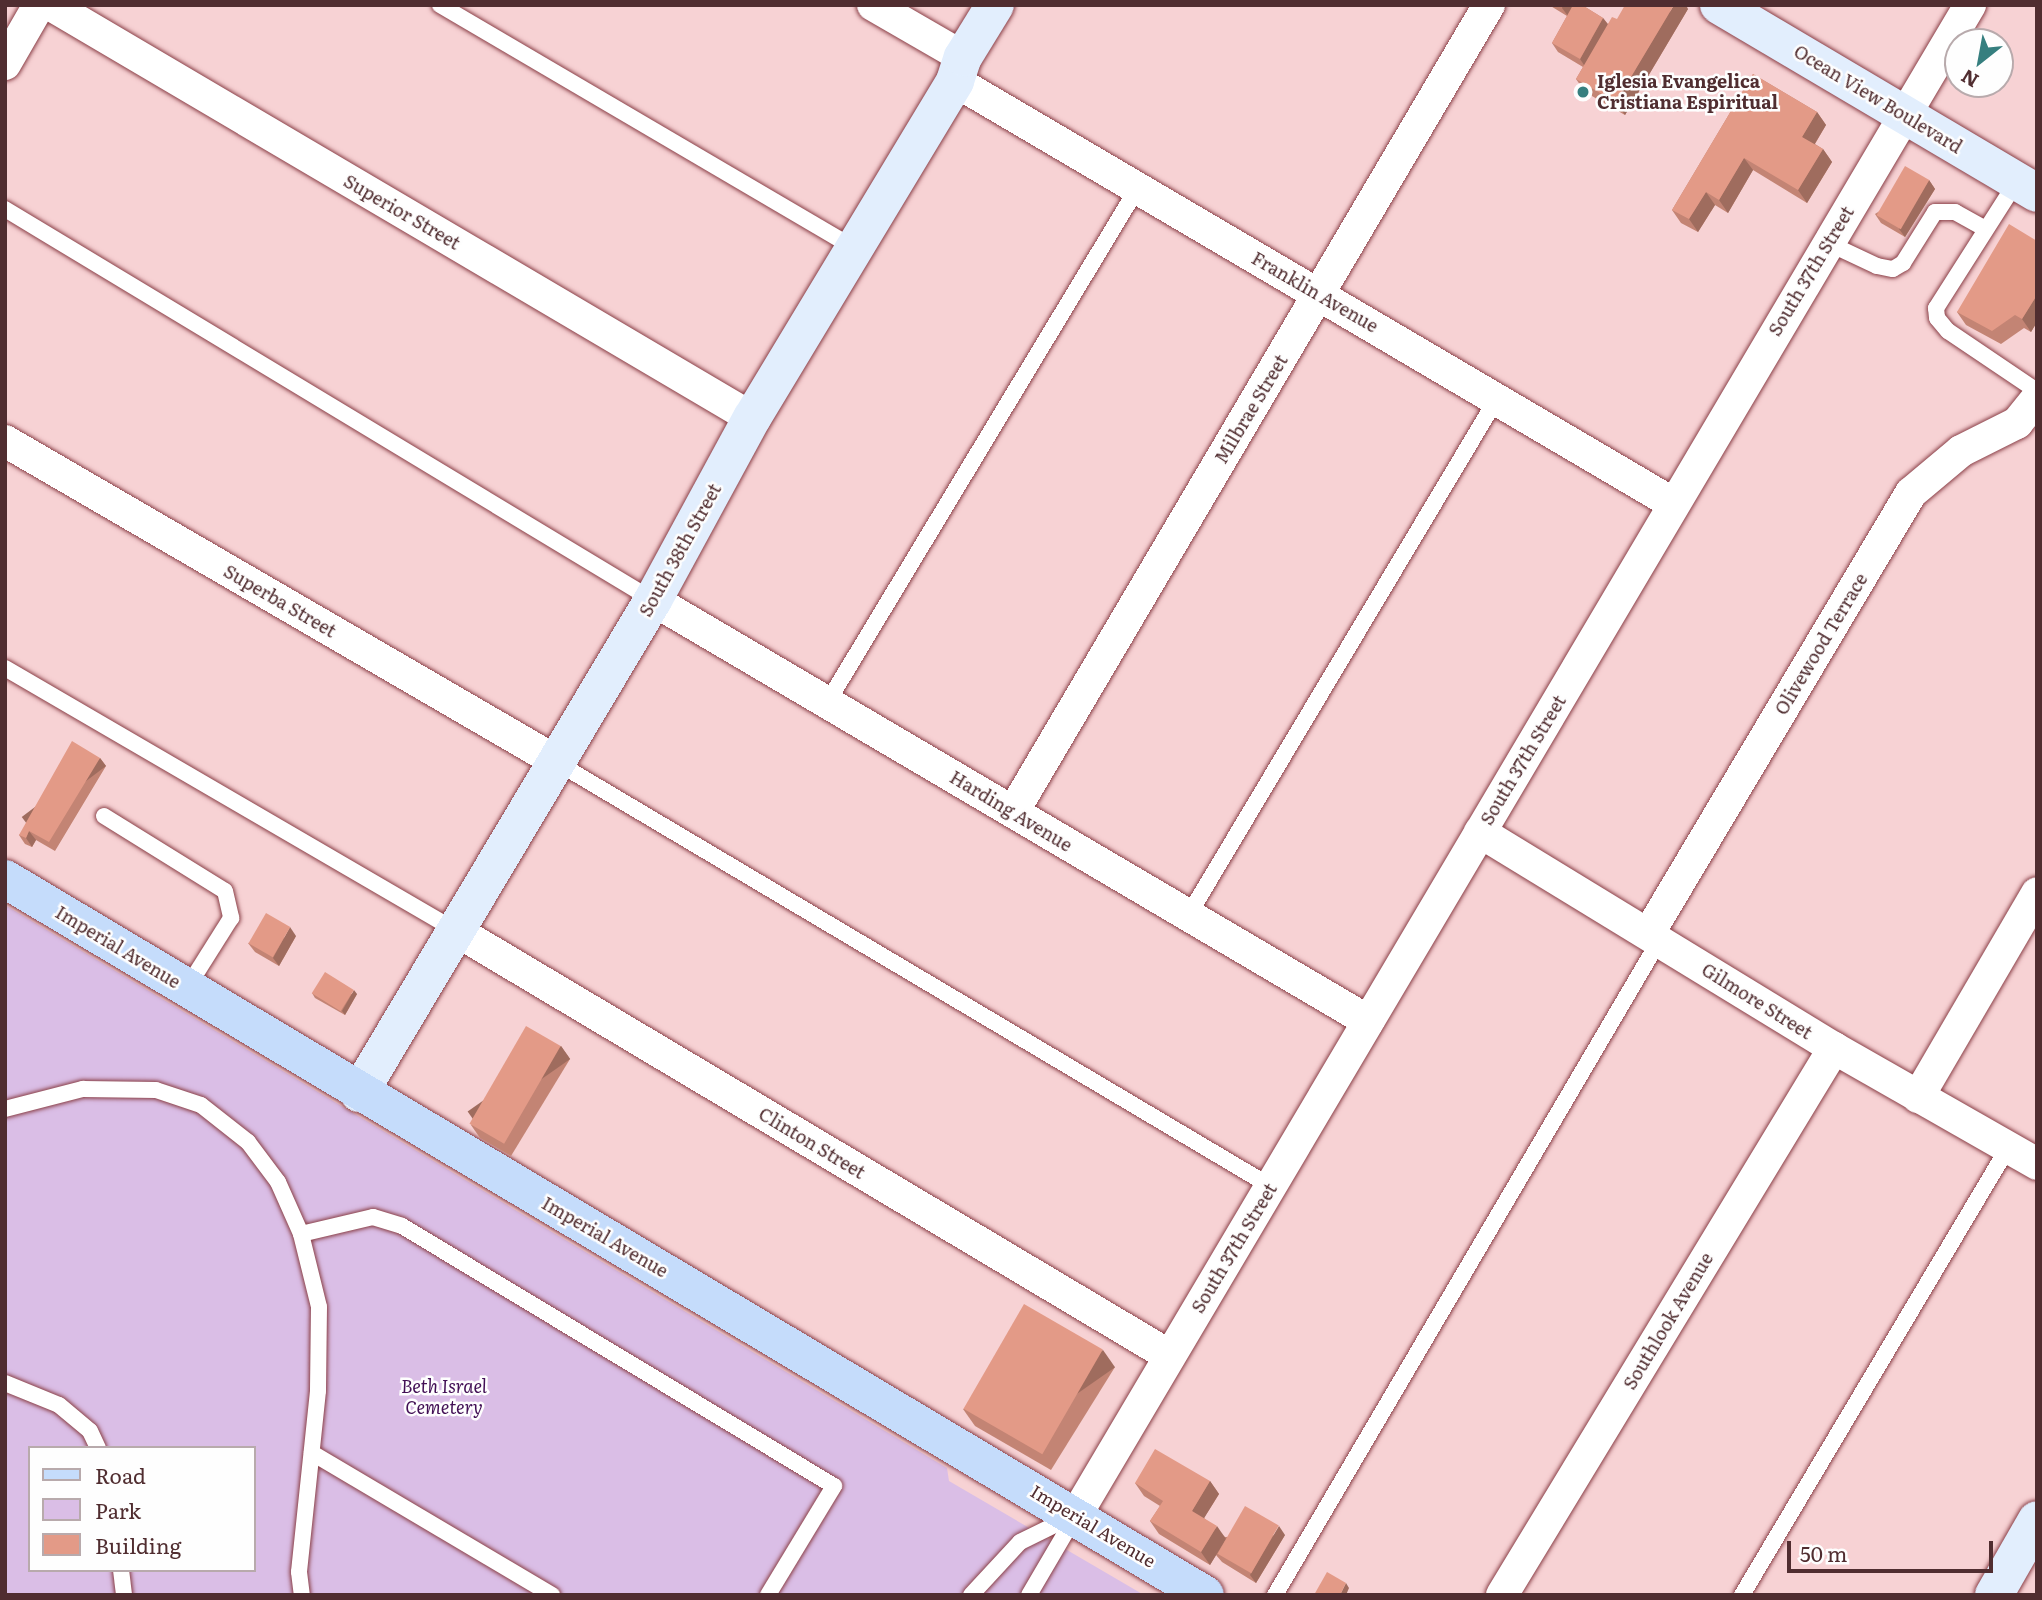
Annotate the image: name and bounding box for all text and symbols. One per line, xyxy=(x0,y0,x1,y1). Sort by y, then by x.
north arrow xyxy=(1944,28,2014,98)
street label: Ocean View Boulevard xyxy=(1790,40,1966,158)
text: N xyxy=(1955,63,1983,95)
place label: Iglesia Evangelica Cristiana Espiritual xyxy=(1597,71,1778,114)
marker: Iglesia Evangelica Cristiana Espiritual xyxy=(1575,84,1591,100)
street label: Superior Street xyxy=(340,170,464,254)
street label: South 37th Street xyxy=(1764,202,1858,340)
street label: Franklin Avenue xyxy=(1248,247,1382,337)
street label: Milbrae Street xyxy=(1210,351,1292,467)
street label: South 38th Street xyxy=(634,480,726,620)
street label: Superba Street xyxy=(220,560,340,642)
street label: Olivewood Terrace xyxy=(1770,569,1872,719)
street label: South 37th Street xyxy=(1476,691,1570,829)
street label: Harding Avenue xyxy=(946,766,1076,856)
street label: Imperial Avenue xyxy=(52,901,184,993)
street label: Gilmore Street xyxy=(1698,958,1816,1044)
street label: Clinton Street xyxy=(755,1103,869,1183)
street label: South 37th Street xyxy=(1187,1179,1281,1317)
street label: Imperial Avenue xyxy=(538,1192,672,1282)
street label: Southlook Avenue xyxy=(1619,1249,1717,1393)
park label: Beth Israel Cemetery xyxy=(401,1376,487,1418)
legend xyxy=(28,1446,256,1572)
text: Road xyxy=(95,1459,146,1490)
street label: Imperial Avenue xyxy=(1027,1480,1159,1572)
text: Park xyxy=(95,1494,141,1525)
scale bar xyxy=(1790,1526,1996,1570)
text: Building xyxy=(95,1529,181,1560)
text: 50 m xyxy=(1800,1537,1847,1568)

